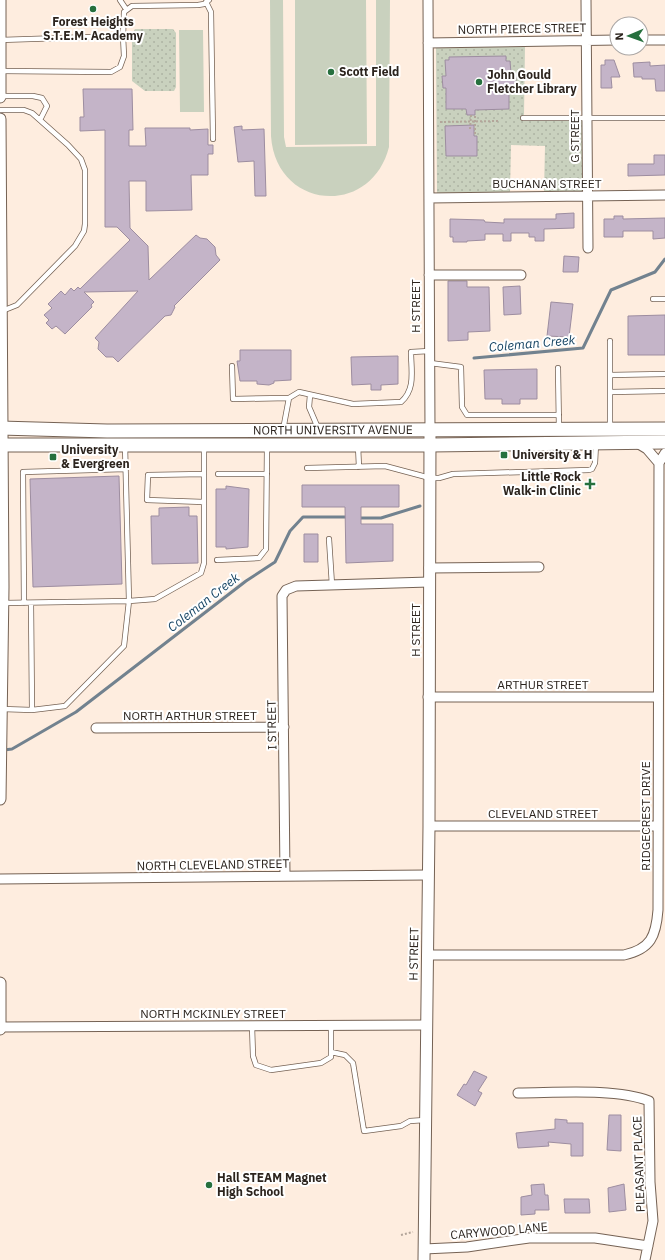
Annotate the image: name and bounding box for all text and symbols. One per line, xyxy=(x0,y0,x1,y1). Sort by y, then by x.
marker: Forest Heights S.T.E.M. Academy xyxy=(88,4,98,14)
place label: Forest Heights S.T.E.M. Academy xyxy=(43,14,144,43)
north arrow xyxy=(609,16,649,56)
street label: NORTH PIERCE STREET xyxy=(458,20,587,37)
text: N xyxy=(612,32,626,41)
place label: Scott Field xyxy=(339,64,399,79)
marker: Scott Field xyxy=(326,67,336,77)
place label: John Gould Fletcher Library xyxy=(487,67,577,96)
marker: John Gould Fletcher Library xyxy=(474,77,484,87)
street label: G STREET xyxy=(567,109,582,163)
street label: BUCHANAN STREET xyxy=(492,176,602,191)
street label: H STREET xyxy=(408,279,423,333)
water label: Coleman Creek xyxy=(488,331,576,356)
street label: NORTH UNIVERSITY AVENUE xyxy=(253,422,413,437)
place label: University & Evergreen xyxy=(61,442,130,471)
place label: University & H xyxy=(512,447,592,462)
marker: University & H xyxy=(499,450,509,460)
marker: University & Evergreen xyxy=(48,452,58,462)
place label: Little Rock Walk-in Clinic xyxy=(503,469,581,498)
marker: Little Rock Walk-in Clinic xyxy=(584,478,596,490)
water label: Coleman Creek xyxy=(164,569,243,636)
street label: H STREET xyxy=(408,603,423,657)
street label: ARTHUR STREET xyxy=(497,677,589,692)
street label: I STREET xyxy=(264,700,279,750)
street label: NORTH ARTHUR STREET xyxy=(123,708,257,723)
street label: RIDGECREST DRIVE xyxy=(638,761,653,871)
street label: CLEVELAND STREET xyxy=(488,806,598,821)
street label: NORTH CLEVELAND STREET xyxy=(137,856,290,873)
street label: H STREET xyxy=(406,927,421,981)
street label: NORTH MCKINLEY STREET xyxy=(140,1006,286,1021)
street label: PLEASANT PLACE xyxy=(629,1116,648,1212)
place label: Hall STEAM Magnet High School xyxy=(217,1170,327,1199)
marker: Hall STEAM Magnet High School xyxy=(204,1180,214,1190)
street label: CARYWOOD LANE xyxy=(450,1219,548,1242)

